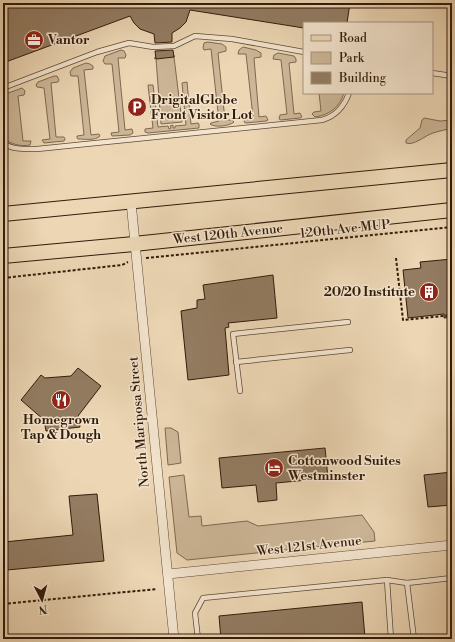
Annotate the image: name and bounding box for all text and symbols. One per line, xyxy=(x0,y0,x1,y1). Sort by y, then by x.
legend xyxy=(303,22,433,94)
office icon: Vantor xyxy=(23,29,45,51)
text: Road xyxy=(339,31,367,46)
place label: Vantor xyxy=(47,32,90,48)
text: Park xyxy=(339,51,365,66)
text: Building xyxy=(338,71,387,86)
place label: DrigitalGlobe Front Visitor Lot xyxy=(151,92,253,123)
parking icon: DrigitalGlobe Front Visitor Lot xyxy=(126,96,148,118)
street label: 120th Ave MUP xyxy=(299,216,391,242)
street label: West 120th Avenue xyxy=(171,220,284,248)
building icon: 20/20 Institute xyxy=(418,281,440,303)
place label: 20/20 Institute xyxy=(324,284,415,300)
street label: North Mariposa Street xyxy=(125,356,153,488)
restaurant icon: Homegrown Tap & Dough xyxy=(50,389,72,411)
place label: Homegrown Tap & Dough xyxy=(21,412,101,443)
place label: Cottonwood Suites Westminster xyxy=(287,453,401,484)
hotel icon: Cottonwood Suites Westminster xyxy=(263,457,285,479)
street label: West 121st Avenue xyxy=(255,532,363,560)
north arrow xyxy=(22,580,62,620)
text: N xyxy=(38,602,48,616)

